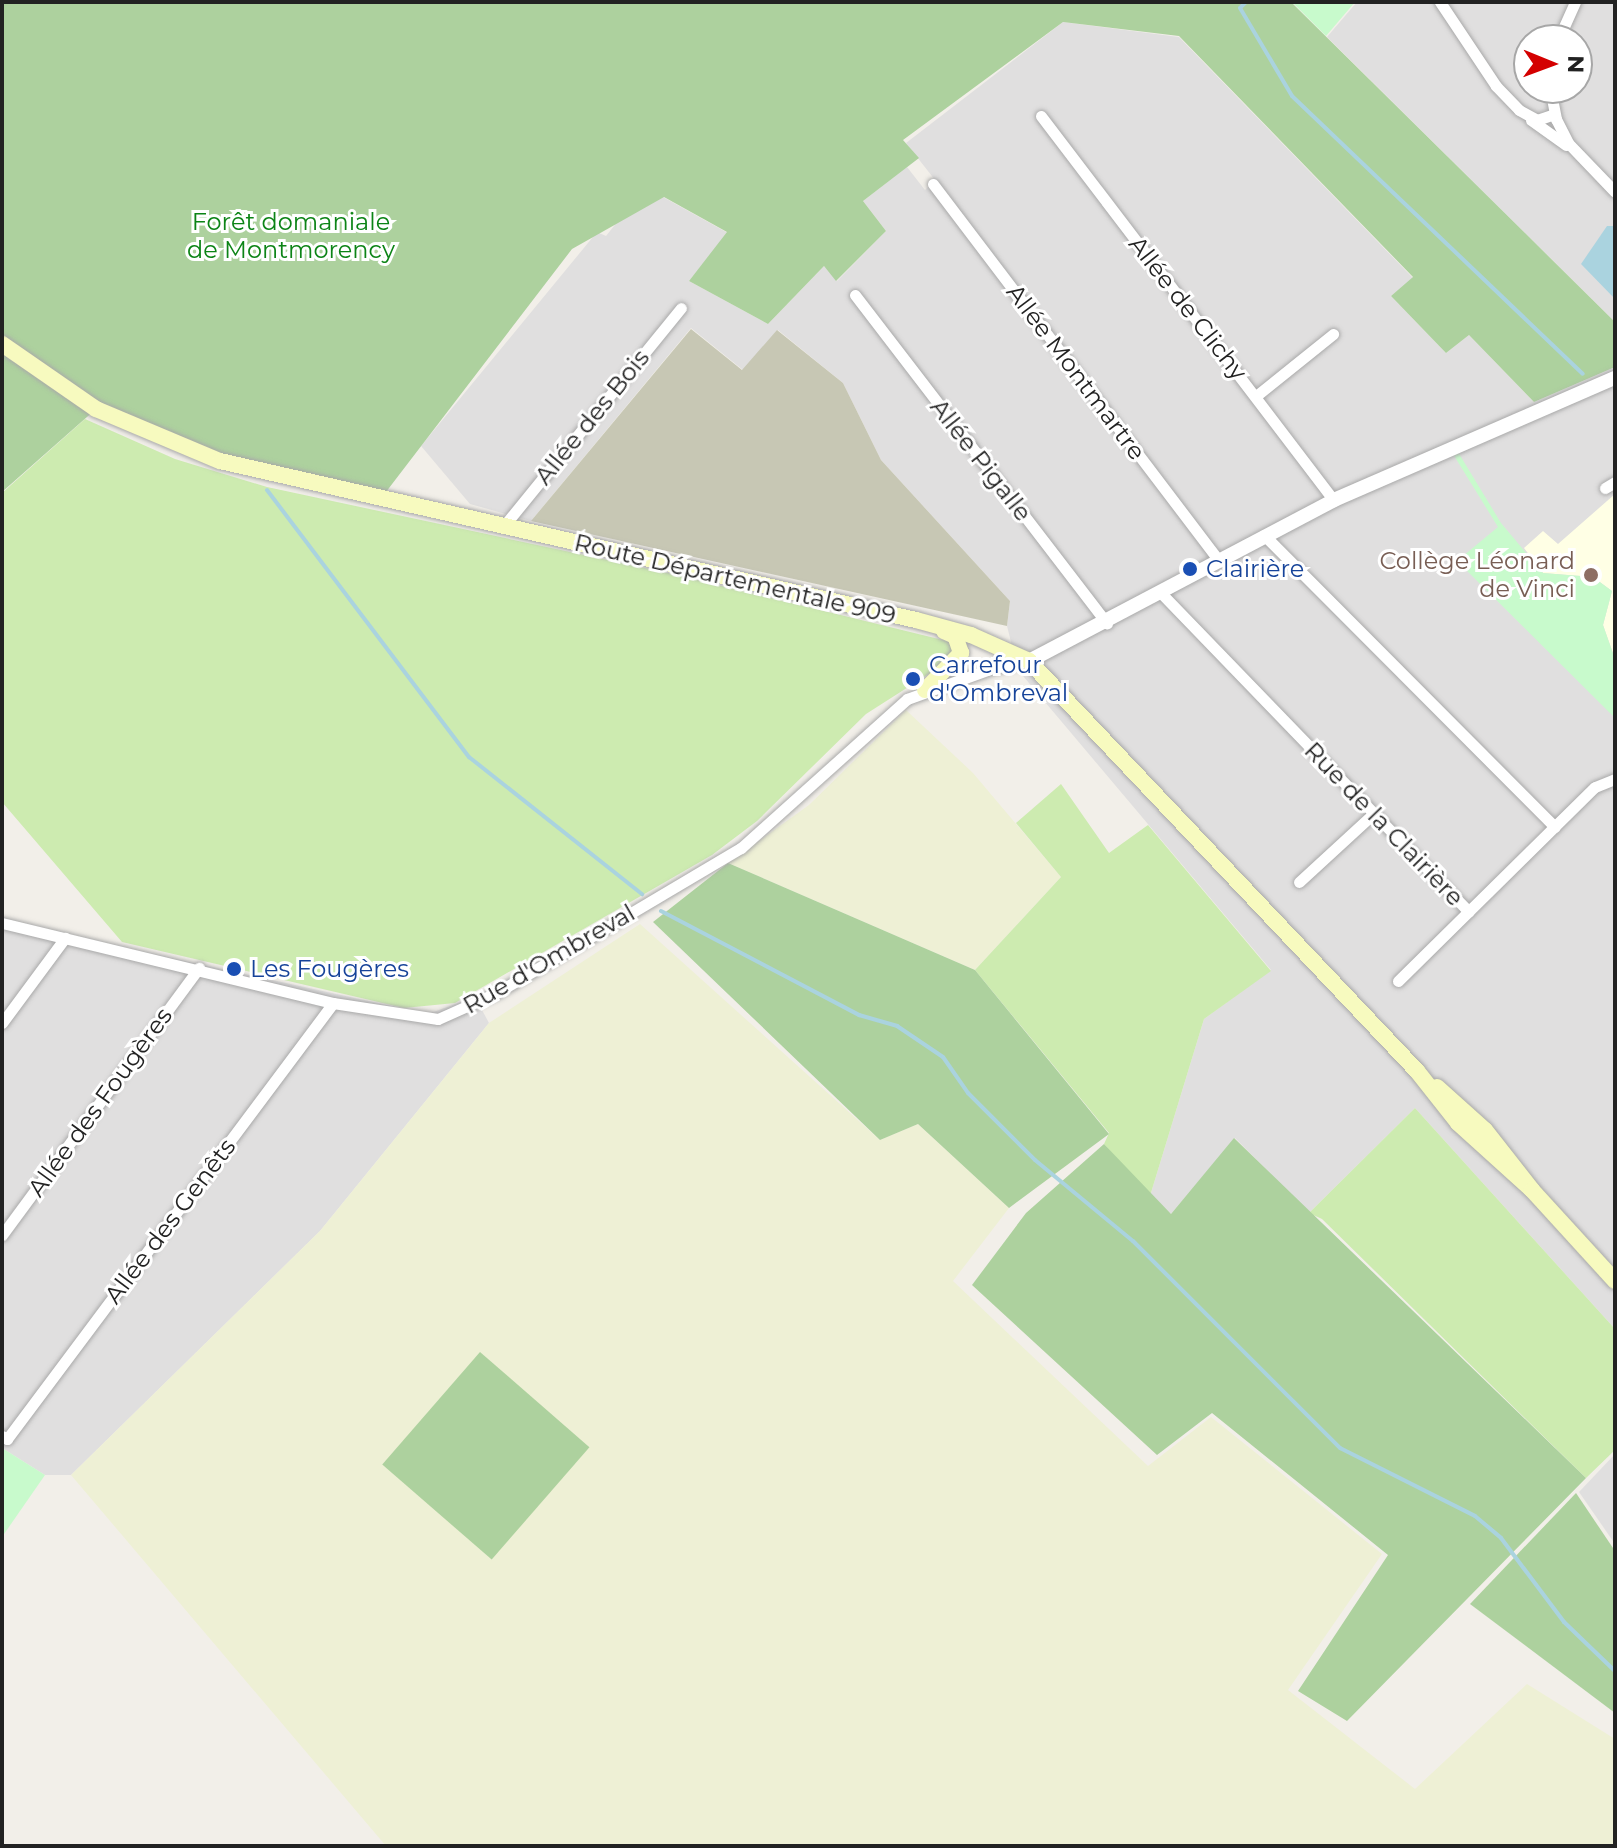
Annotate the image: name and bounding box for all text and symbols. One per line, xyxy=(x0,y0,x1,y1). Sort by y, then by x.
north arrow xyxy=(1513,24,1593,104)
text: N xyxy=(1562,55,1589,74)
park label: Forêt domaniale de Montmorency xyxy=(187,208,395,264)
street label: Allée de Clichy xyxy=(1123,230,1253,386)
street label: Allée Montmartre xyxy=(1001,278,1151,466)
street label: Allée des Bois xyxy=(529,344,655,490)
street label: Allée Pigalle xyxy=(924,393,1038,527)
street label: Route Départementale 909 xyxy=(571,528,899,630)
place label: Collège Léonard de Vinci xyxy=(1379,547,1575,603)
place label: Clairière xyxy=(1206,555,1304,583)
marker: Clairière xyxy=(1181,560,1199,578)
marker: Collège Léonard de Vinci xyxy=(1582,566,1600,584)
place label: Carrefour d'Ombreval xyxy=(929,651,1068,707)
marker: Carrefour d'Ombreval xyxy=(904,670,922,688)
street label: Rue de la Clairière xyxy=(1298,736,1470,912)
street label: Rue d'Ombreval xyxy=(458,898,640,1020)
place label: Les Fougères xyxy=(250,955,409,983)
marker: Les Fougères xyxy=(225,960,243,978)
street label: Allée des Fougères xyxy=(22,1002,178,1202)
street label: Allée des Genêts xyxy=(99,1133,241,1309)

